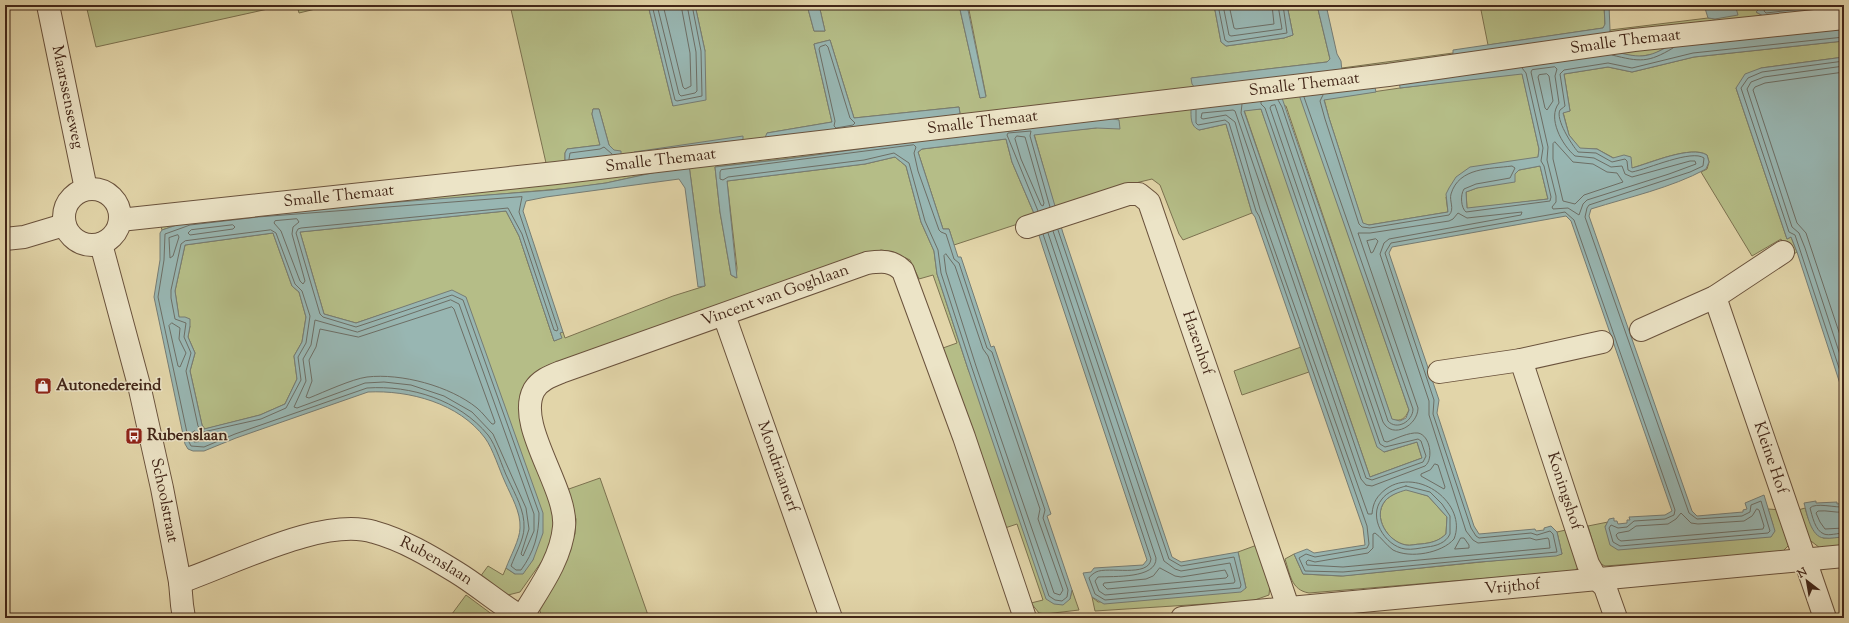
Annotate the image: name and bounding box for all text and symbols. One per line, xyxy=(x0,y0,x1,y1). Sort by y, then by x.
street label: Smalle Themaat xyxy=(1569,24,1682,60)
street label: Maarssenseweg xyxy=(45,43,89,151)
street label: Smalle Themaat xyxy=(1248,67,1361,103)
street label: Smalle Themaat xyxy=(926,105,1040,141)
street label: Smalle Themaat xyxy=(604,143,718,179)
street label: Smalle Themaat xyxy=(282,179,396,214)
street label: Vincent van Goghlaan xyxy=(698,259,853,333)
street label: Hazenhof xyxy=(1176,308,1220,379)
place label: Autonedereind xyxy=(56,375,162,398)
shop icon: Autonedereind xyxy=(33,376,53,396)
street label: Mondriaanerf xyxy=(751,418,805,517)
street label: Kleine Hof xyxy=(1747,419,1794,498)
place label: Rubenslaan xyxy=(147,425,228,448)
bus stop icon: Rubenslaan xyxy=(124,426,144,446)
street label: Koningshof xyxy=(1541,449,1588,534)
street label: Schoolstraat xyxy=(144,456,184,545)
street label: Rubenslaan xyxy=(396,531,478,591)
north arrow xyxy=(1787,561,1827,601)
text: N xyxy=(1794,564,1810,583)
street label: Vrijthof xyxy=(1484,573,1543,601)

